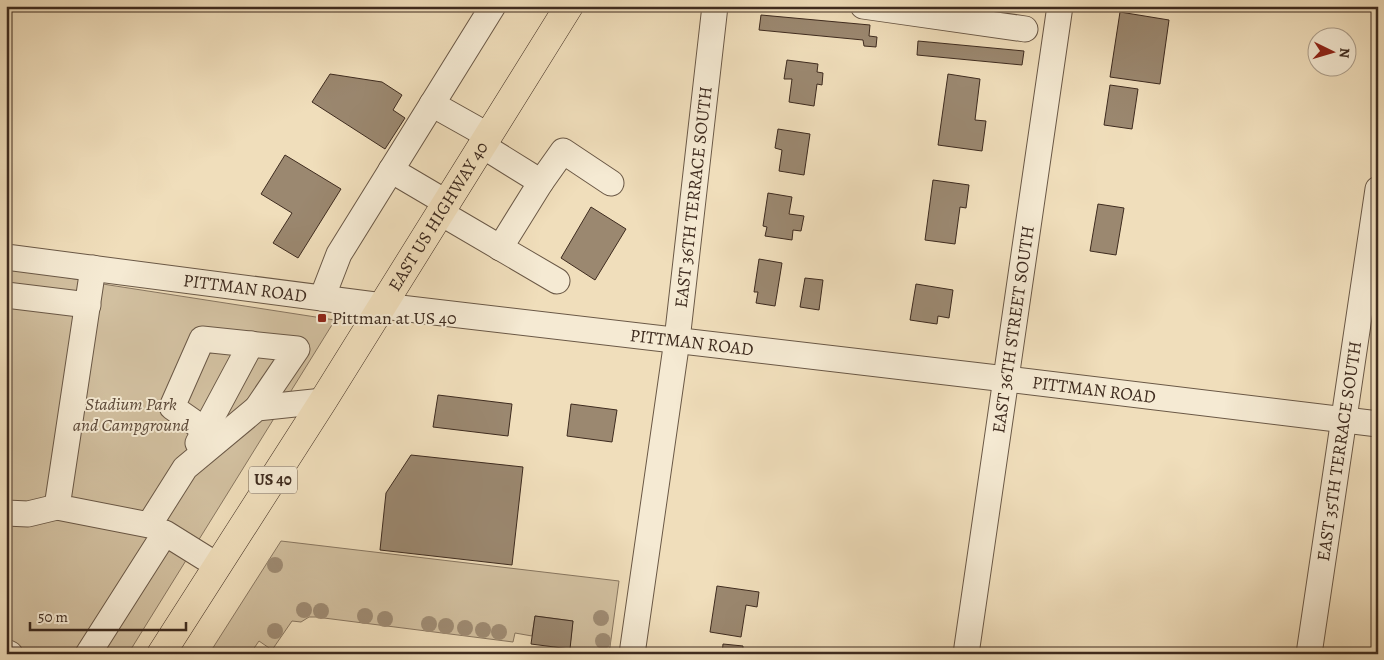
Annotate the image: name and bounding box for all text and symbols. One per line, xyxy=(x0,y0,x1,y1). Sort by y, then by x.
north arrow xyxy=(1306,28,1356,78)
text: N xyxy=(1335,47,1354,59)
street label: EAST 36TH TERRACE SOUTH xyxy=(669,85,718,309)
street label: EAST US HIGHWAY 40 xyxy=(382,137,494,296)
street label: EAST 36TH STREET SOUTH xyxy=(986,224,1040,435)
street label: PITTMAN ROAD xyxy=(182,268,308,308)
place label: Pittman at US 40 xyxy=(332,306,457,330)
marker: Pittman at US 40 xyxy=(316,312,328,324)
street label: PITTMAN ROAD xyxy=(629,323,755,361)
street label: EAST 35TH TERRACE SOUTH xyxy=(1311,339,1367,563)
street label: PITTMAN ROAD xyxy=(1031,370,1157,409)
park label: Stadium Park and Campground xyxy=(73,392,190,437)
road number: US 40 xyxy=(249,466,297,494)
scale bar xyxy=(30,600,186,632)
text: 50 m xyxy=(38,607,68,627)

